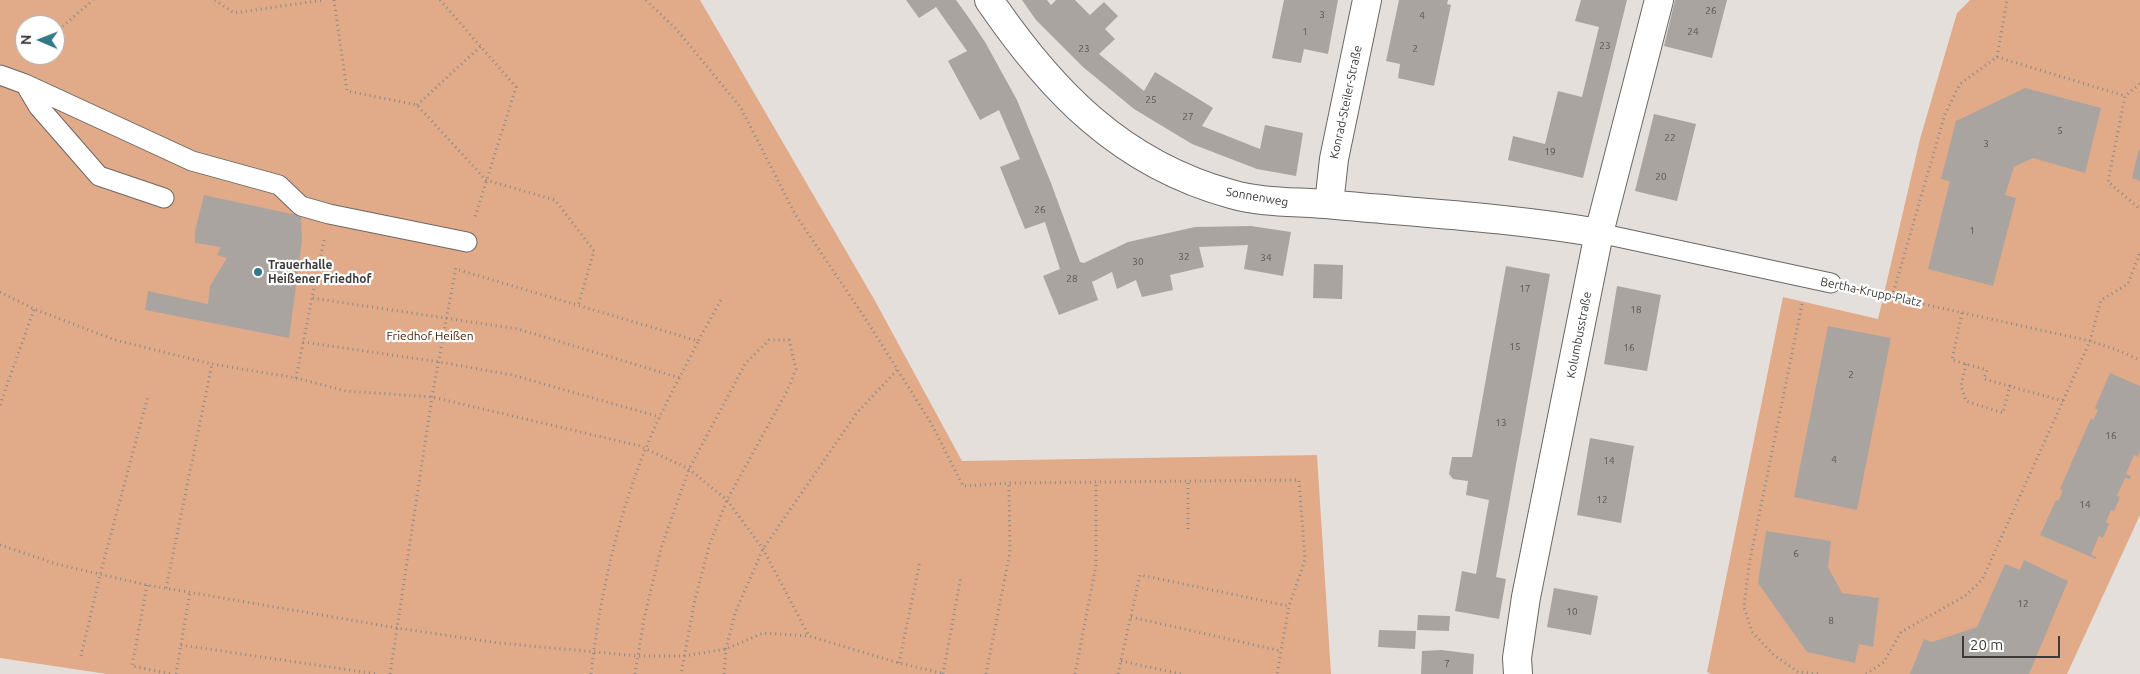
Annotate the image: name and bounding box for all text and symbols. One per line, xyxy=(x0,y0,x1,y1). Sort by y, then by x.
house number: 26 xyxy=(1705,5,1717,17)
house number: 3 xyxy=(1319,9,1325,21)
house number: 4 xyxy=(1419,10,1425,22)
north arrow xyxy=(15,15,65,65)
house number: 1 xyxy=(1302,26,1308,38)
house number: 24 xyxy=(1687,26,1699,38)
text: N xyxy=(18,34,34,45)
house number: 23 xyxy=(1599,40,1611,52)
house number: 23 xyxy=(1078,43,1090,55)
house number: 2 xyxy=(1412,43,1418,55)
street label: Konrad-Steiler-Straße xyxy=(1327,44,1365,160)
house number: 25 xyxy=(1145,94,1157,106)
house number: 27 xyxy=(1182,111,1194,123)
house number: 5 xyxy=(2057,125,2063,137)
house number: 22 xyxy=(1664,132,1676,144)
house number: 3 xyxy=(1983,138,1989,150)
house number: 19 xyxy=(1544,146,1556,158)
house number: 20 xyxy=(1655,171,1667,183)
street label: Sonnenweg xyxy=(1225,184,1289,210)
house number: 26 xyxy=(1034,204,1046,216)
house number: 1 xyxy=(1969,225,1975,237)
house number: 32 xyxy=(1178,251,1190,263)
house number: 34 xyxy=(1260,252,1272,264)
house number: 30 xyxy=(1132,256,1144,268)
place label: Trauerhalle Heißener Friedhof xyxy=(268,258,371,286)
marker: Trauerhalle Heißener Friedhof xyxy=(252,266,264,278)
house number: 28 xyxy=(1066,273,1078,285)
street label: Bertha-Krupp-Platz xyxy=(1819,274,1923,310)
house number: 17 xyxy=(1519,283,1531,295)
street label: Kolumbusstraße xyxy=(1564,290,1594,380)
house number: 18 xyxy=(1630,304,1642,316)
park label: Friedhof Heißen xyxy=(386,329,474,343)
house number: 15 xyxy=(1509,341,1521,353)
house number: 16 xyxy=(1623,342,1635,354)
house number: 2 xyxy=(1848,369,1854,381)
house number: 13 xyxy=(1495,417,1507,429)
house number: 16 xyxy=(2105,430,2117,442)
house number: 4 xyxy=(1831,454,1837,466)
house number: 14 xyxy=(1603,455,1615,467)
house number: 12 xyxy=(1596,494,1608,506)
house number: 14 xyxy=(2079,499,2091,511)
house number: 6 xyxy=(1793,548,1799,560)
house number: 12 xyxy=(2017,598,2029,610)
house number: 10 xyxy=(1566,606,1578,618)
house number: 8 xyxy=(1828,615,1834,627)
scale bar xyxy=(1965,626,2062,658)
text: 20 m xyxy=(1970,636,2003,653)
house number: 7 xyxy=(1444,658,1450,670)

